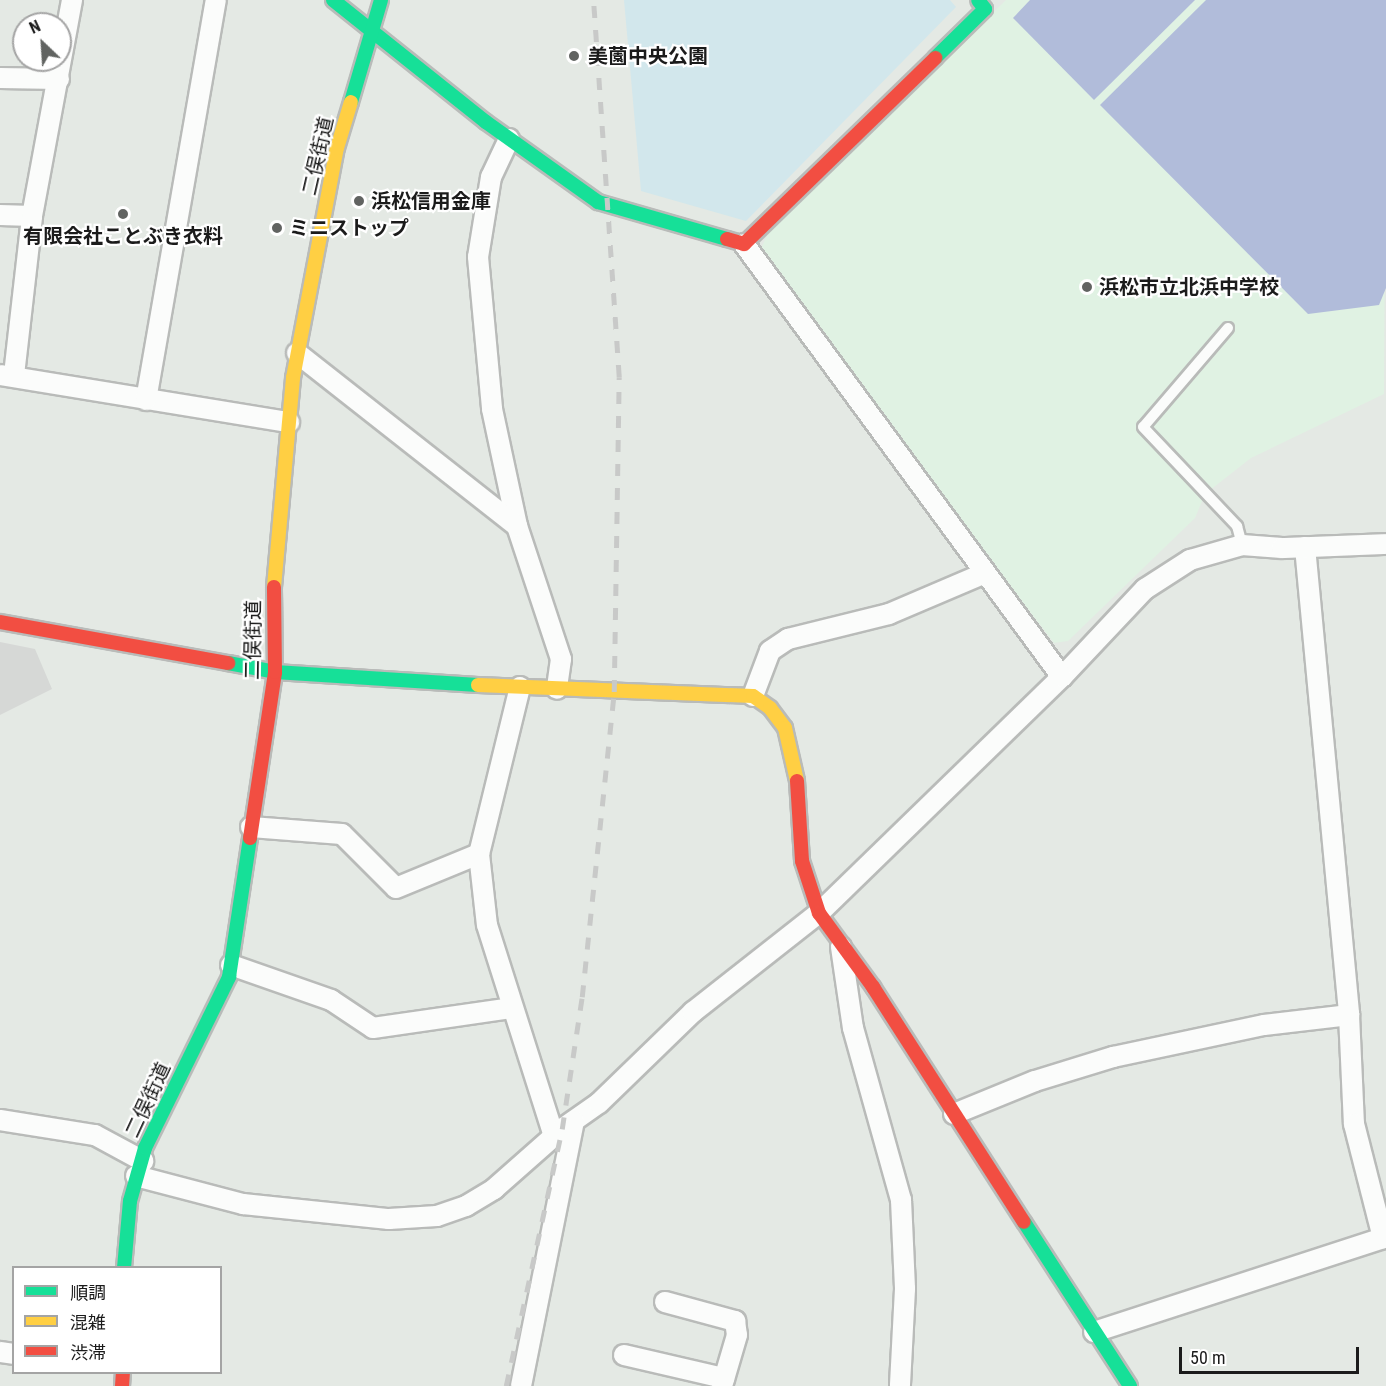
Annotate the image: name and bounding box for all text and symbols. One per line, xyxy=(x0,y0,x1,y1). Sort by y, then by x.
north arrow xyxy=(12,12,72,72)
text: N xyxy=(27,16,43,38)
place label: 美薗中央公園 xyxy=(588,44,708,68)
marker: 美薗中央公園 xyxy=(565,47,583,65)
street label: 二俣街道 xyxy=(297,114,339,198)
place label: 浜松信用金庫 xyxy=(371,189,491,213)
marker: 浜松信用金庫 xyxy=(352,194,366,208)
marker: 有限会社ことぶき衣料 xyxy=(116,207,130,221)
place label: ミニストップ xyxy=(289,216,409,240)
marker: ミニストップ xyxy=(270,221,284,235)
place label: 有限会社ことぶき衣料 xyxy=(23,224,223,248)
place label: 浜松市立北浜中学校 xyxy=(1099,275,1279,299)
marker: 浜松市立北浜中学校 xyxy=(1080,280,1094,294)
street label: 二俣街道 xyxy=(240,600,266,680)
street label: 二俣街道 xyxy=(120,1059,176,1141)
legend xyxy=(12,1266,222,1374)
text: 順調 xyxy=(70,1282,106,1303)
text: 混雑 xyxy=(70,1312,106,1333)
scale bar xyxy=(1182,1335,1362,1373)
text: 渋滞 xyxy=(70,1342,106,1363)
text: 50 m xyxy=(1190,1347,1225,1368)

